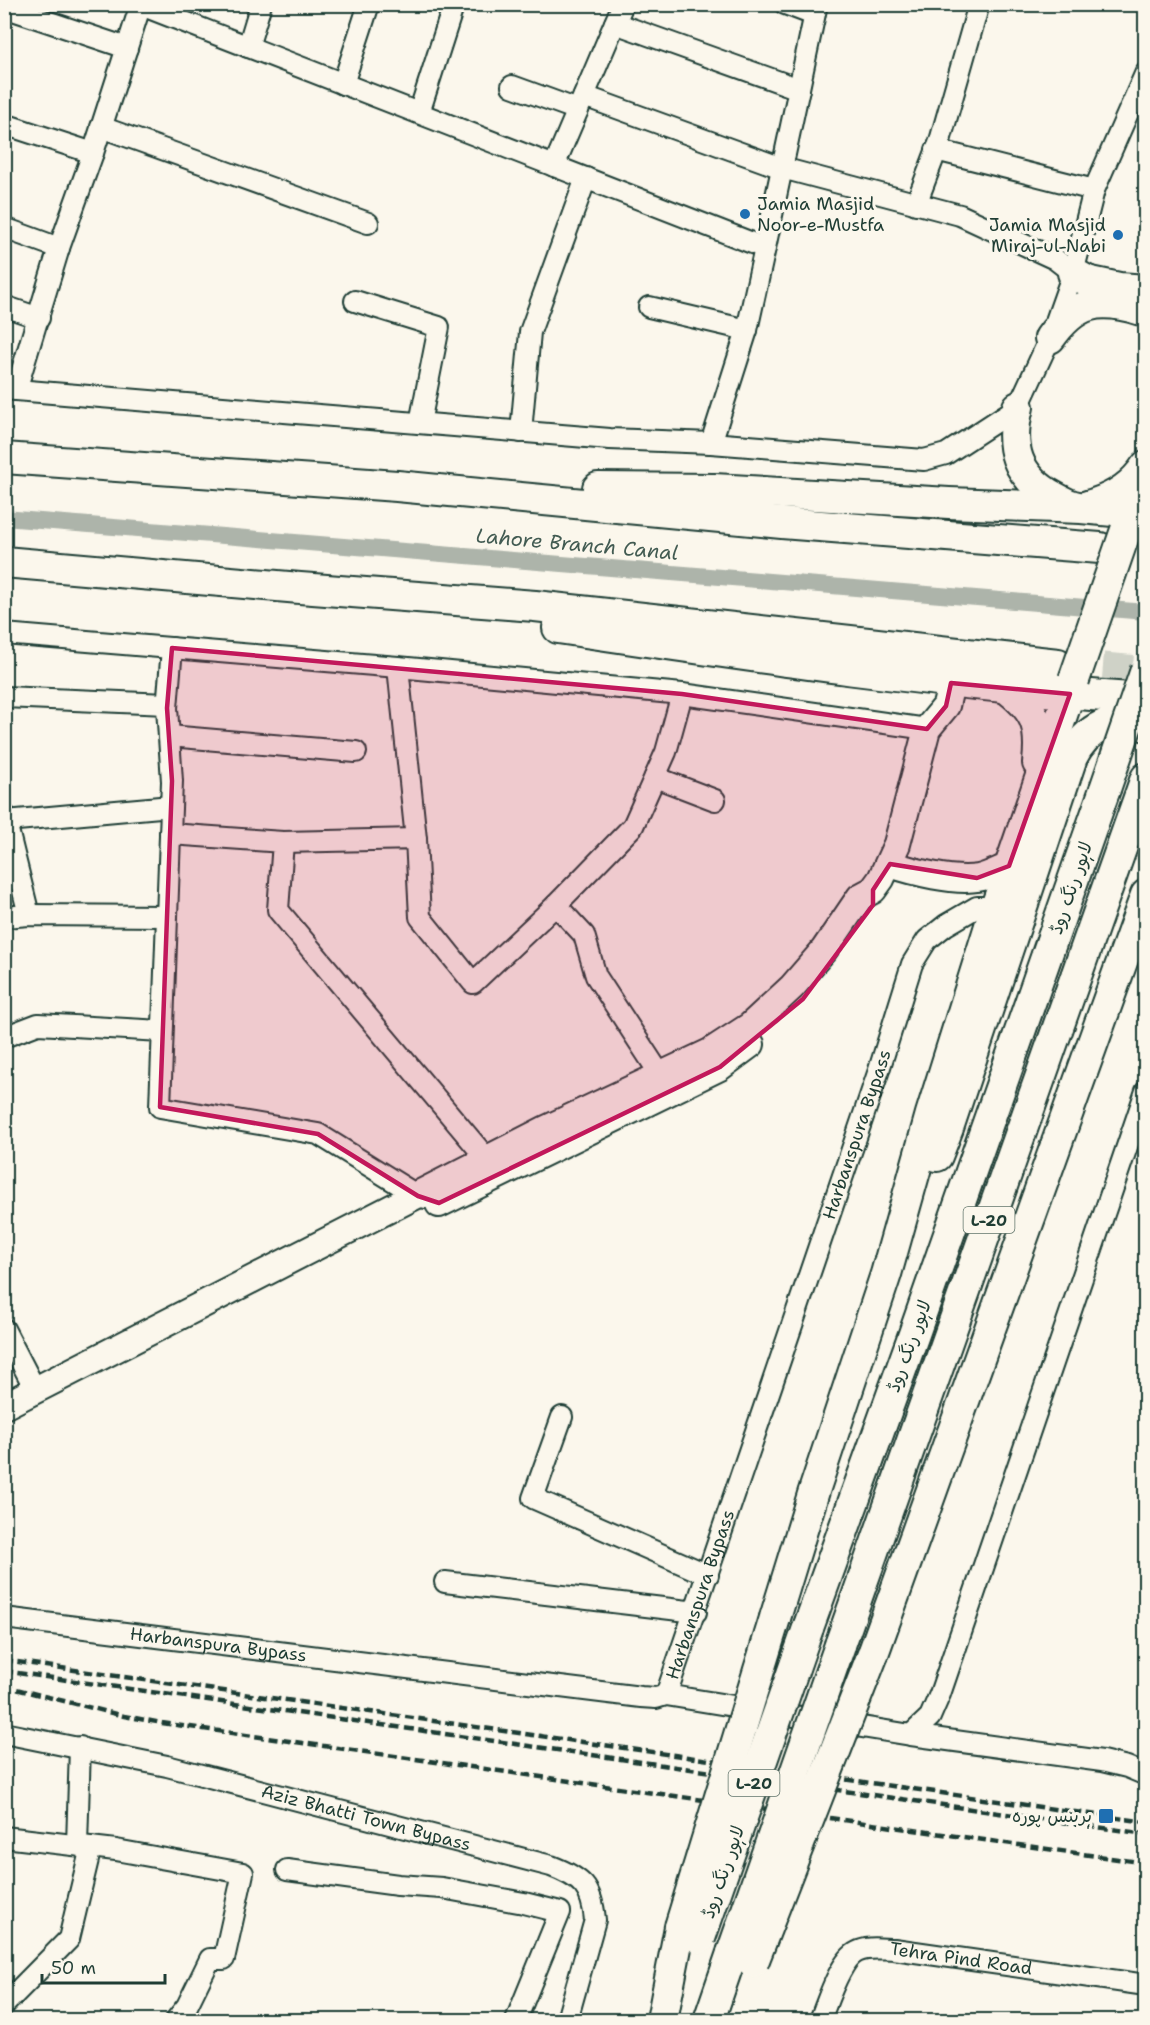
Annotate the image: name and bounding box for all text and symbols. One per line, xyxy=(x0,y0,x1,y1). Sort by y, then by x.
place label: Jamia Masjid Noor-e-Mustfa xyxy=(757,192,884,237)
marker: Jamia Masjid Noor-e-Mustfa xyxy=(738,207,752,221)
place label: Jamia Masjid Miraj-ul-Nabi xyxy=(989,213,1106,258)
marker: Jamia Masjid Miraj-ul-Nabi xyxy=(1111,228,1125,242)
water label: Lahore Branch Canal xyxy=(475,522,679,566)
street label: لاہور رنگ روڈ xyxy=(1044,838,1099,938)
street label: Harbanspura Bypass xyxy=(817,1047,897,1223)
road number: L-20 xyxy=(964,1207,1014,1233)
street label: لاہور رنگ روڈ xyxy=(881,1297,938,1396)
street label: Harbanspura Bypass xyxy=(660,1507,740,1683)
street label: Harbanspura Bypass xyxy=(129,1622,308,1667)
road number: L-20 xyxy=(728,1770,780,1796)
street label: Aziz Bhatti Town Bypass xyxy=(259,1779,473,1857)
place label: ہربنس پورہ xyxy=(1012,1804,1092,1829)
marker: ہربنس پورہ xyxy=(1097,1807,1115,1825)
street label: لاہور رنگ روڈ xyxy=(696,1822,751,1922)
street label: Tehra Pind Road xyxy=(888,1937,1034,1981)
scale bar xyxy=(42,1947,165,1985)
text: 50 m xyxy=(51,1956,96,1980)

